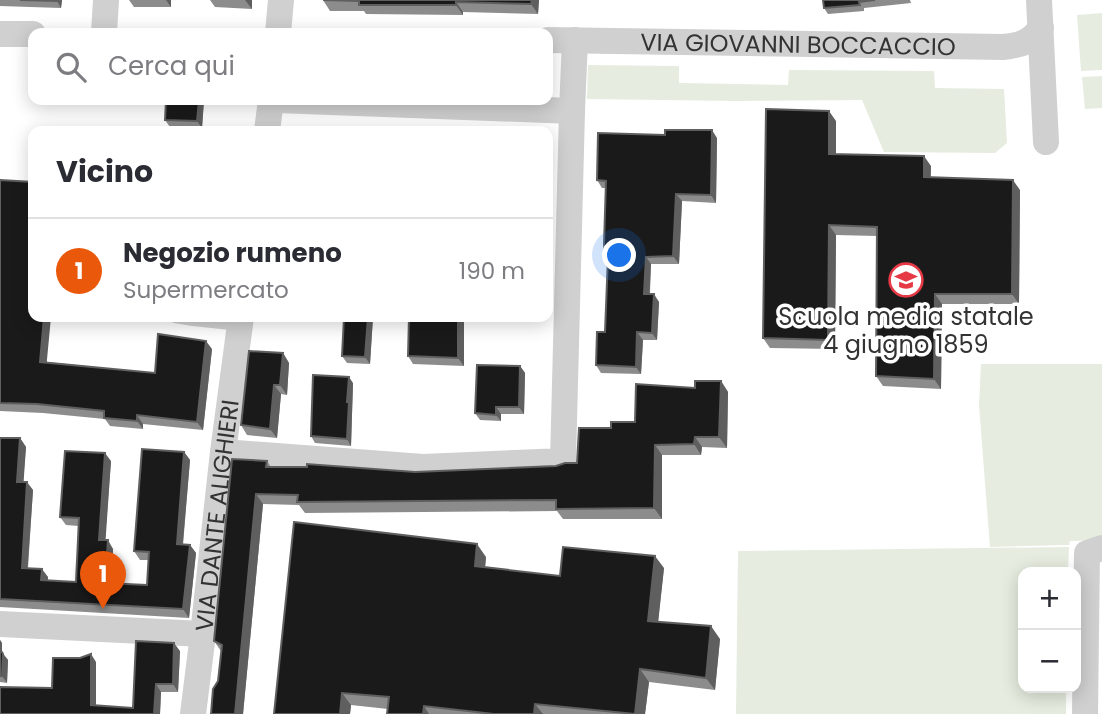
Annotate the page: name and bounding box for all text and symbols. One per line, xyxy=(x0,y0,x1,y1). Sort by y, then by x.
street label: VIA GIOVANNI BOCCACCIO xyxy=(640,25,956,63)
search box xyxy=(28,28,553,105)
icon: search xyxy=(52,48,90,86)
text: Cerca qui xyxy=(108,48,235,84)
text: Vicino xyxy=(56,150,153,193)
text: Negozio rumeno xyxy=(123,235,342,271)
your location xyxy=(602,238,636,272)
text: 1 xyxy=(75,255,83,287)
text: 190 m xyxy=(459,255,525,287)
school or university icon: Scuola media statale 4 giugno 1859 xyxy=(887,261,925,299)
text: Supermercato xyxy=(123,274,289,306)
place label: Scuola media statale 4 giugno 1859 xyxy=(778,300,1034,361)
street label: VIA DANTE ALIGHIERI xyxy=(187,398,246,633)
pin: 1 xyxy=(80,551,126,609)
map controls xyxy=(1018,567,1081,693)
button: + xyxy=(1018,567,1081,630)
button: − xyxy=(1018,630,1081,693)

